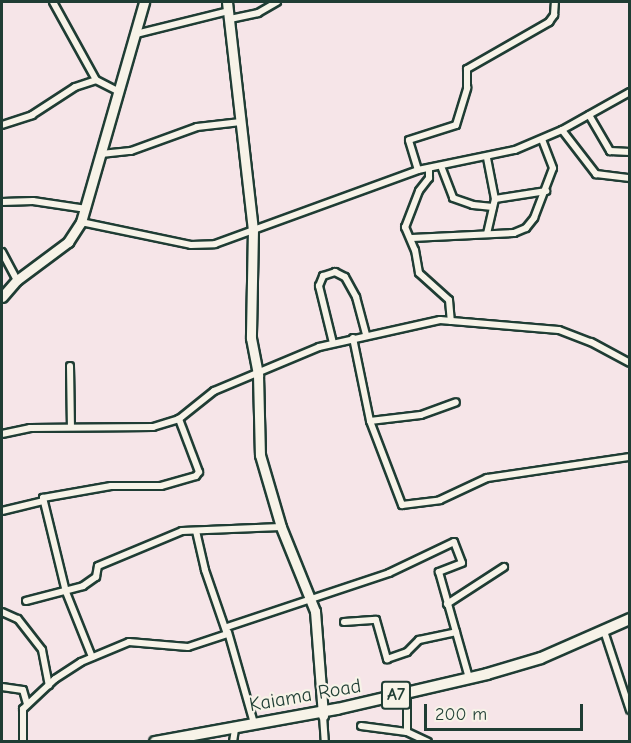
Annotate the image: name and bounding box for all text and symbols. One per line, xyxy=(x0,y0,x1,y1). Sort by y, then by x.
street label: Kaiama Road xyxy=(247,673,363,717)
road number: A7 xyxy=(380,680,412,710)
scale bar xyxy=(427,692,586,730)
text: 200 m xyxy=(435,704,487,725)

